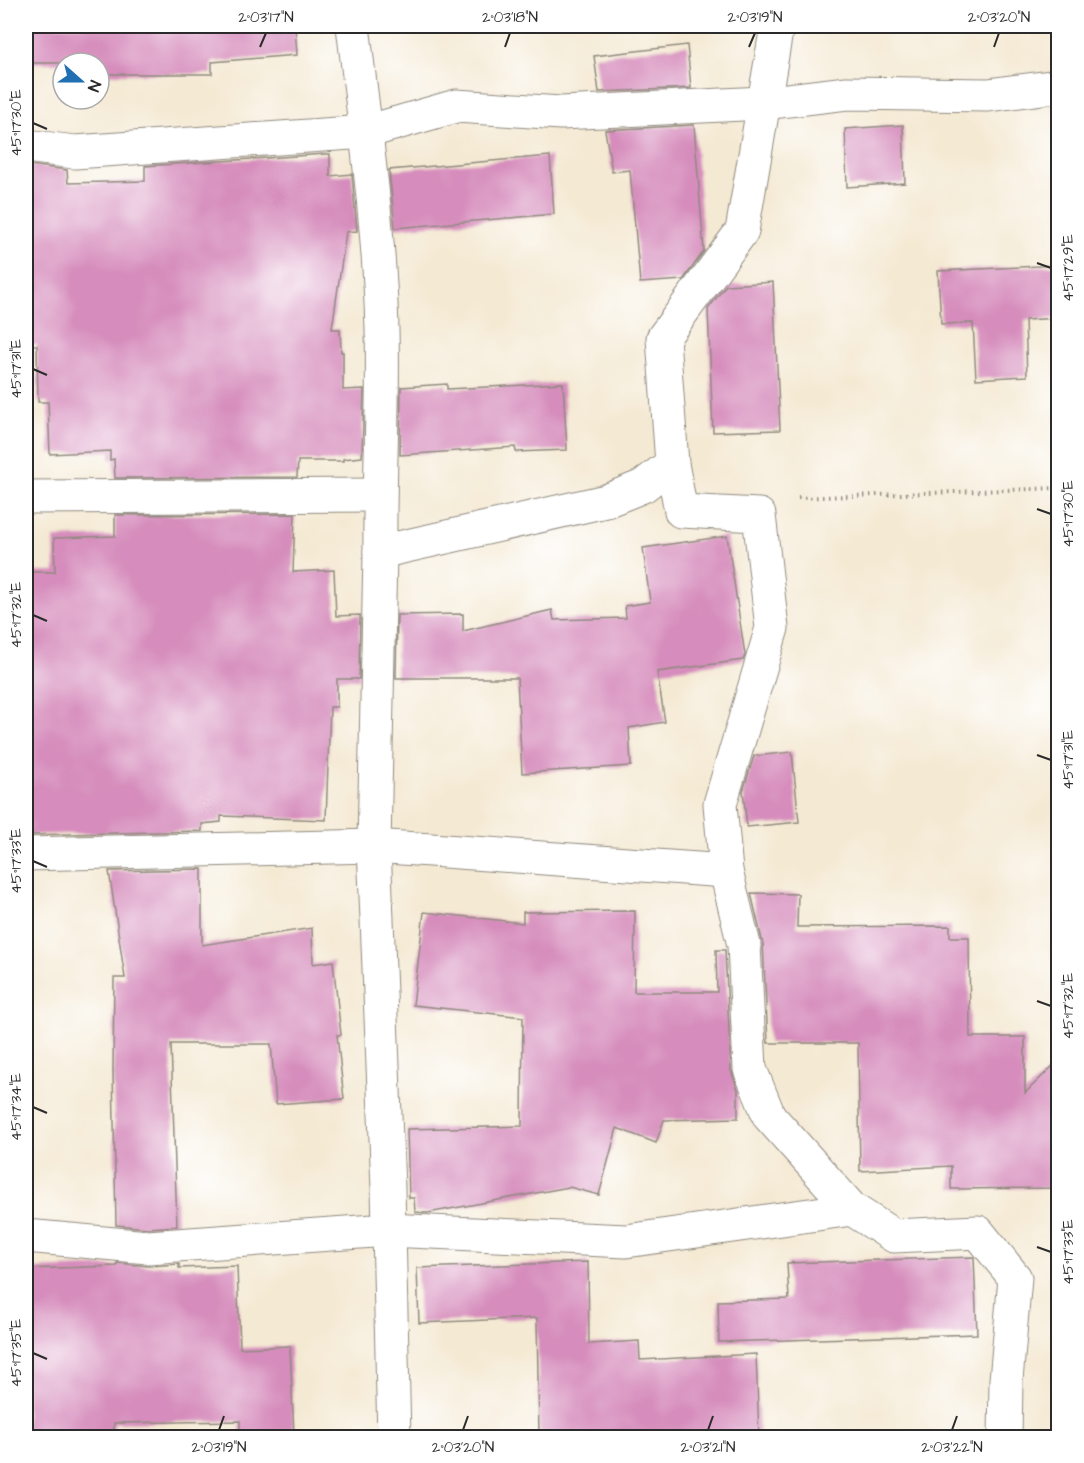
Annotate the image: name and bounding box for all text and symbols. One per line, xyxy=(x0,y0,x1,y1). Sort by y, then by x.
text: 2°03'17"N xyxy=(238,7,294,28)
text: 2°03'18"N xyxy=(482,7,538,28)
text: 2°03'19"N xyxy=(728,7,782,28)
text: 2°03'20"N xyxy=(968,7,1030,28)
north arrow xyxy=(51,51,111,111)
text: N xyxy=(82,77,106,95)
text: 45°17'30"E xyxy=(6,89,27,157)
text: 45°17'29"E xyxy=(1058,234,1079,302)
text: 45°17'31"E xyxy=(6,339,27,399)
text: 45°17'30"E xyxy=(1058,480,1079,548)
text: 45°17'32"E xyxy=(6,582,27,648)
text: 45°17'31"E xyxy=(1058,730,1079,790)
text: 45°17'33"E xyxy=(6,828,27,894)
text: 45°17'32"E xyxy=(1058,973,1079,1039)
text: 45°17'34"E xyxy=(6,1073,27,1141)
text: 45°17'33"E xyxy=(1058,1219,1079,1285)
text: 45°17'35"E xyxy=(6,1319,27,1387)
text: 2°03'19"N xyxy=(192,1437,246,1458)
text: 2°03'20"N xyxy=(432,1437,494,1458)
text: 2°03'21"N xyxy=(681,1437,735,1458)
text: 2°03'22"N xyxy=(921,1437,983,1458)

